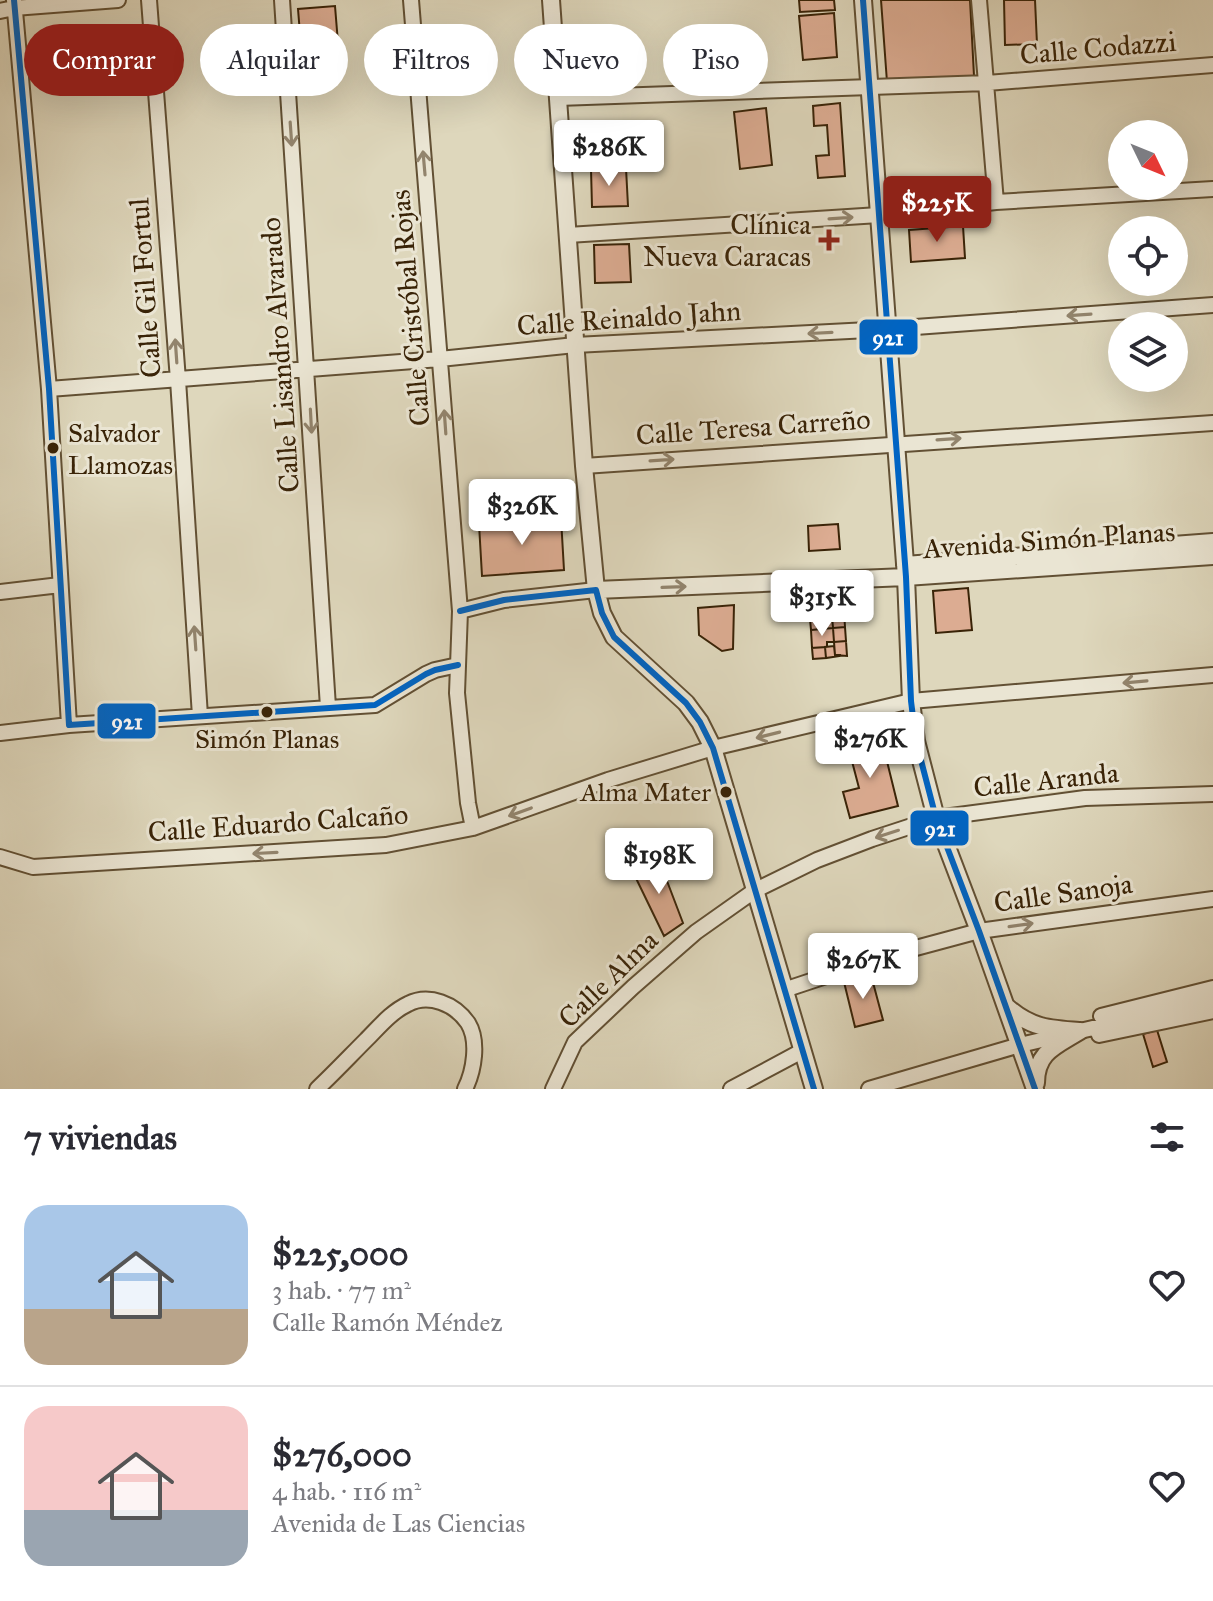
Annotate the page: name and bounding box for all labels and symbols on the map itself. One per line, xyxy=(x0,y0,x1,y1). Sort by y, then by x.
street label: Calle Codazzi xyxy=(1018,24,1178,72)
one-way arrow xyxy=(284,120,299,147)
pin: $286K xyxy=(553,120,665,188)
north arrow xyxy=(1108,120,1188,200)
one-way arrow xyxy=(416,150,431,177)
pin: $225K xyxy=(881,176,993,244)
street label: Calle Cristóbal Rojas xyxy=(382,188,438,428)
street label: Calle Gil Fortul xyxy=(121,196,169,379)
place label: Clínica Nueva Caracas xyxy=(643,207,811,274)
one-way arrow xyxy=(827,210,854,225)
street label: Calle Lisandro Alvarado xyxy=(253,216,307,494)
marker: Clínica Nueva Caracas xyxy=(818,229,840,251)
street label: Calle Reinaldo Jahn xyxy=(516,293,742,343)
one-way arrow xyxy=(1066,308,1093,323)
line badge: 921 xyxy=(858,318,919,356)
text: 921 xyxy=(872,324,904,351)
one-way arrow xyxy=(807,325,834,340)
one-way arrow xyxy=(168,338,183,365)
street label: Calle Teresa Carreño xyxy=(634,401,872,453)
one-way arrow xyxy=(303,407,318,434)
one-way arrow xyxy=(437,409,452,436)
place label: Salvador Llamozas xyxy=(68,417,173,481)
one-way arrow xyxy=(935,432,962,447)
marker: Salvador Llamozas xyxy=(45,440,61,456)
one-way arrow xyxy=(648,452,675,467)
pin: $326K xyxy=(466,479,578,547)
street label: Avenida Simón Planas xyxy=(921,514,1176,566)
pin: $315K xyxy=(766,570,878,638)
one-way arrow xyxy=(660,579,687,594)
one-way arrow xyxy=(187,625,202,652)
one-way arrow xyxy=(1122,675,1149,690)
line badge: 921 xyxy=(96,702,157,740)
marker: Simón Planas xyxy=(259,704,275,720)
text: 921 xyxy=(111,708,143,735)
pin: $276K xyxy=(814,712,926,780)
place label: Simón Planas xyxy=(195,723,339,755)
one-way arrow xyxy=(756,728,782,743)
street label: Calle Aranda xyxy=(972,755,1121,805)
place label: Alma Mater xyxy=(579,776,711,808)
marker: Alma Mater xyxy=(718,784,734,800)
street label: Calle Eduardo Calcaño xyxy=(147,796,409,850)
one-way arrow xyxy=(508,805,533,820)
line badge: 921 xyxy=(909,809,970,847)
text: 921 xyxy=(924,815,956,842)
pin: $198K xyxy=(603,828,715,896)
one-way arrow xyxy=(875,828,900,842)
one-way arrow xyxy=(252,846,279,861)
street label: Calle Sanoja xyxy=(991,866,1135,920)
one-way arrow xyxy=(1008,917,1033,932)
street label: Calle Alma xyxy=(551,923,665,1035)
pin: $267K xyxy=(807,933,919,1001)

